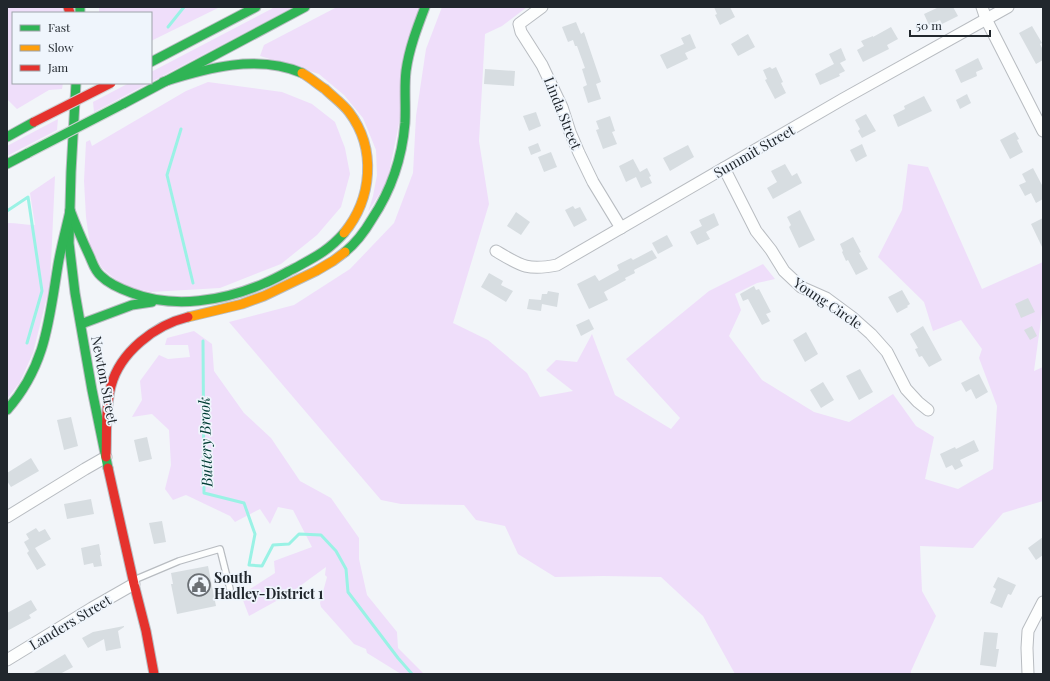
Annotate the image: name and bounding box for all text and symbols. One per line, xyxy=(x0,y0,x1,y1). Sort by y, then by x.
legend xyxy=(12,12,152,84)
scale bar xyxy=(910,12,990,38)
text: 50 m xyxy=(916,17,942,33)
text: Fast xyxy=(48,19,71,35)
text: Slow xyxy=(48,39,74,55)
text: Jam xyxy=(47,59,69,75)
street label: Linda Street xyxy=(540,74,587,153)
street label: Summit Street xyxy=(710,120,799,182)
street label: Young Circle xyxy=(789,272,866,333)
street label: Newton Street xyxy=(87,334,123,427)
water label: Buttery Brook xyxy=(193,396,217,488)
place label: South Hadley-District 1 xyxy=(214,568,323,603)
public building icon: South Hadley-District 1 xyxy=(186,572,212,598)
street label: Landers Street xyxy=(26,590,115,654)

